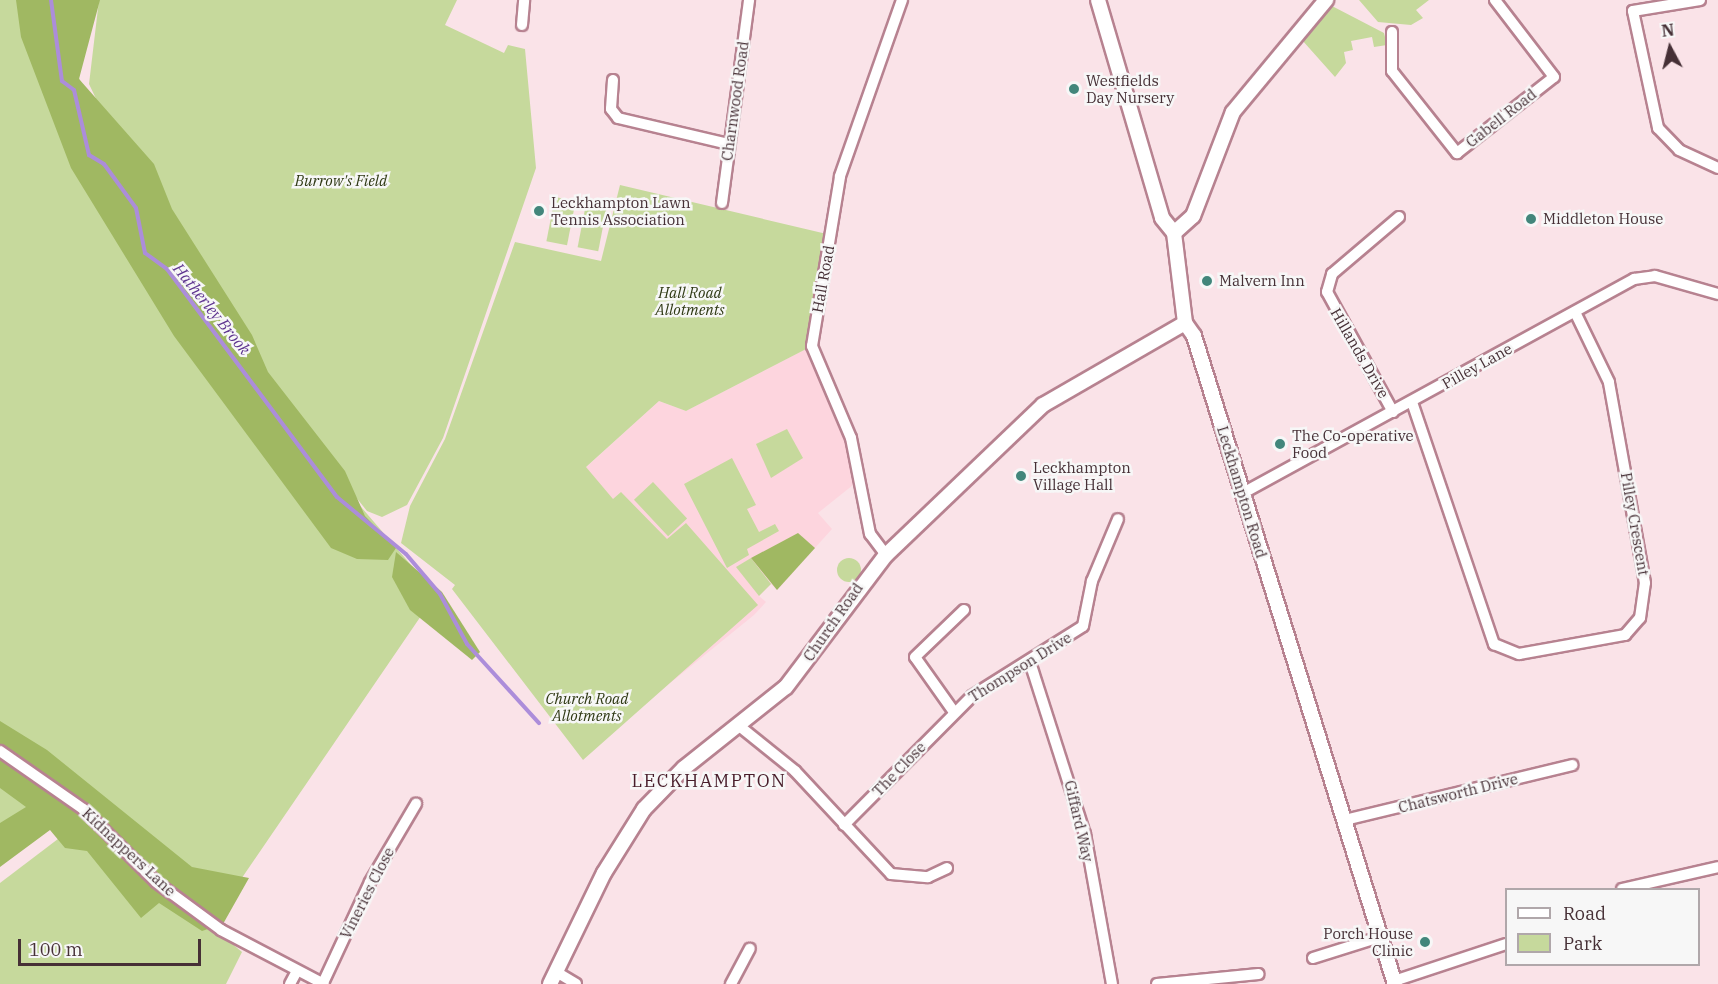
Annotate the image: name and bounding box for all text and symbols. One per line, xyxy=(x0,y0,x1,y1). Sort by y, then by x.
north arrow xyxy=(1640,18,1700,78)
text: N xyxy=(1660,19,1675,41)
street label: Charnwood Road xyxy=(718,40,752,162)
place label: Westfields Day Nursery xyxy=(1086,71,1174,106)
marker: Westfields Day Nursery xyxy=(1067,82,1081,96)
street label: Gabell Road xyxy=(1462,85,1540,151)
park label: Burrow's Field xyxy=(295,172,387,190)
place label: Leckhampton Lawn Tennis Association xyxy=(551,193,691,228)
marker: Leckhampton Lawn Tennis Association xyxy=(532,204,546,218)
place label: Middleton House xyxy=(1543,210,1663,228)
marker: Middleton House xyxy=(1524,212,1538,226)
street label: Hall Road xyxy=(808,244,838,314)
water label: Hatherley Brook xyxy=(169,259,255,359)
place label: Malvern Inn xyxy=(1219,272,1305,290)
marker: Malvern Inn xyxy=(1200,274,1214,288)
park label: Hall Road Allotments xyxy=(655,283,725,318)
street label: Hillands Drive xyxy=(1327,305,1393,401)
street label: Pilley Lane xyxy=(1439,339,1515,393)
street label: Leckhampton Road xyxy=(1213,424,1271,560)
place label: The Co-operative Food xyxy=(1292,426,1414,461)
marker: The Co-operative Food xyxy=(1273,437,1287,451)
place label: Leckhampton Village Hall xyxy=(1033,458,1131,493)
marker: Leckhampton Village Hall xyxy=(1014,469,1028,483)
street label: Pilley Crescent xyxy=(1617,471,1653,577)
street label: Church Road xyxy=(799,579,867,665)
street label: Thompson Drive xyxy=(965,628,1075,706)
park label: Church Road Allotments xyxy=(546,689,628,724)
street label: The Close xyxy=(869,738,929,800)
street label: Chatsworth Drive xyxy=(1396,769,1520,817)
district label: LECKHAMPTON xyxy=(631,770,787,792)
street label: Giffard Way xyxy=(1061,779,1097,863)
street label: Kidnappers Lane xyxy=(79,804,179,900)
street label: Vineries Close xyxy=(336,844,398,942)
legend xyxy=(1505,888,1700,966)
text: Road xyxy=(1563,902,1606,925)
place label: Porch House Clinic xyxy=(1323,924,1413,959)
scale bar xyxy=(21,927,204,965)
text: Park xyxy=(1563,932,1602,955)
marker: Porch House Clinic xyxy=(1418,935,1432,949)
text: 100 m xyxy=(29,938,83,961)

